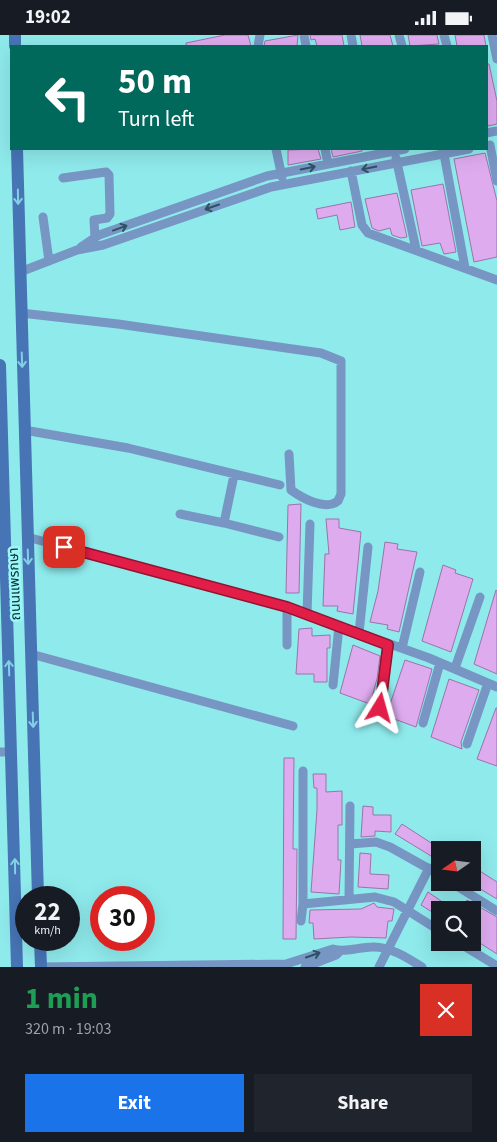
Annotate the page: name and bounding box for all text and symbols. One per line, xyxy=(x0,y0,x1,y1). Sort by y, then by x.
text: 19:02 xyxy=(25,4,71,31)
text: 50 m xyxy=(118,57,192,107)
icon: left xyxy=(35,65,100,130)
text: Turn left xyxy=(118,103,194,135)
one-way arrow xyxy=(299,162,315,172)
one-way arrow xyxy=(362,164,378,173)
one-way arrow xyxy=(13,189,23,205)
one-way arrow xyxy=(204,203,220,213)
one-way arrow xyxy=(112,223,127,232)
one-way arrow xyxy=(18,352,27,368)
pin xyxy=(43,526,85,568)
icon: arrive xyxy=(50,533,78,561)
street label: ถนนแพรกษา xyxy=(4,547,26,621)
one-way arrow xyxy=(23,549,33,565)
one-way arrow xyxy=(4,661,14,677)
position arrow xyxy=(353,681,405,733)
one-way arrow xyxy=(28,712,38,728)
north arrow xyxy=(431,841,481,891)
map controls xyxy=(431,841,481,951)
one-way arrow xyxy=(10,858,20,874)
speed limit sign: 30 xyxy=(90,886,155,951)
text: 22 xyxy=(34,894,61,930)
button: search xyxy=(431,901,481,951)
text: km/h xyxy=(34,922,61,939)
one-way arrow xyxy=(305,950,320,959)
text: 1 min xyxy=(25,977,98,1020)
button: close xyxy=(420,984,472,1036)
text: 320 m · 19:03 xyxy=(25,1018,112,1040)
button: Exit xyxy=(25,1074,244,1132)
button: Share xyxy=(254,1074,472,1132)

